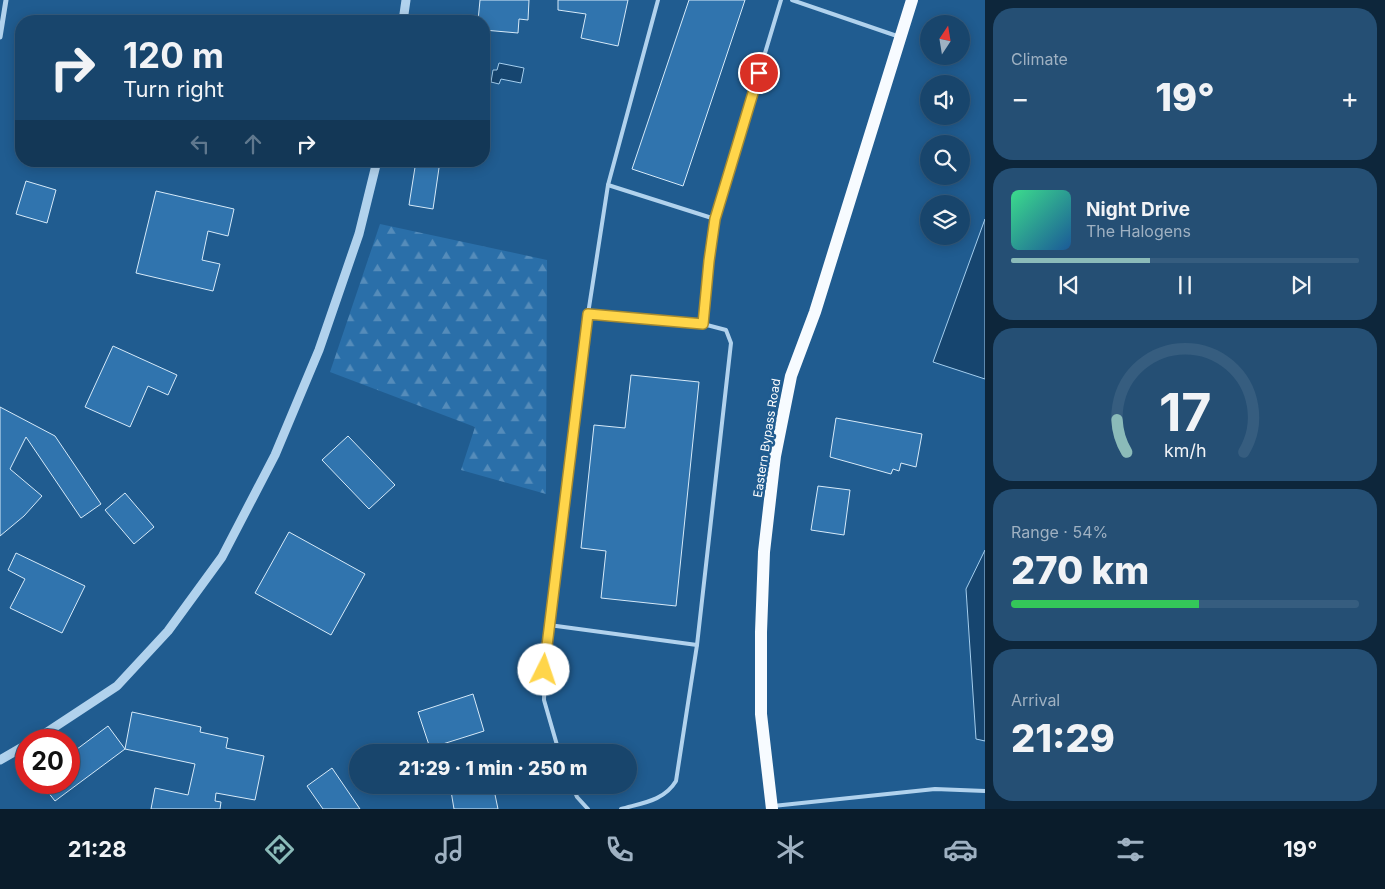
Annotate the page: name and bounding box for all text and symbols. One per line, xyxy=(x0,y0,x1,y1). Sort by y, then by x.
north arrow xyxy=(920,15,970,65)
map controls xyxy=(920,15,970,245)
text: 120 m xyxy=(123,34,224,76)
icon: right xyxy=(40,35,105,100)
text: Climate xyxy=(1011,49,1068,69)
pin xyxy=(738,52,780,94)
icon: arrive xyxy=(745,59,773,87)
text: 19° xyxy=(1155,74,1215,120)
button: sound xyxy=(920,75,970,125)
text: Turn right xyxy=(123,76,224,102)
text: − xyxy=(1011,81,1030,115)
text: + xyxy=(1340,81,1359,115)
icon: left xyxy=(186,130,214,158)
icon: ahead xyxy=(239,130,267,158)
icon: right xyxy=(292,130,320,158)
button: search xyxy=(920,135,970,185)
button: layers xyxy=(920,195,970,245)
text: Night Drive xyxy=(1086,198,1190,221)
text: The Halogens xyxy=(1086,221,1191,241)
icon: previous xyxy=(1055,271,1083,299)
icon: pause xyxy=(1171,271,1199,299)
icon: next xyxy=(1287,271,1315,299)
street label: Eastern Bypass Road xyxy=(750,377,783,498)
text: 17 xyxy=(1159,381,1211,444)
text: km/h xyxy=(1164,440,1206,461)
text: Range · 54% xyxy=(1011,522,1108,542)
text: 270 km xyxy=(1011,547,1149,593)
position arrow xyxy=(517,643,569,695)
text: Arrival xyxy=(1011,690,1060,710)
text: 21:29 xyxy=(1011,715,1115,761)
speed limit sign: 20 xyxy=(15,729,80,794)
text: 21:29 · 1 min · 250 m xyxy=(399,757,587,780)
icon: directions xyxy=(262,832,297,867)
icon: music xyxy=(432,832,467,867)
icon: phone xyxy=(602,832,637,867)
icon: climate xyxy=(773,832,808,867)
icon: car xyxy=(943,832,978,867)
icon: filters xyxy=(1113,832,1148,867)
text: 21:28 xyxy=(68,836,127,862)
text: 19° xyxy=(1283,836,1317,862)

